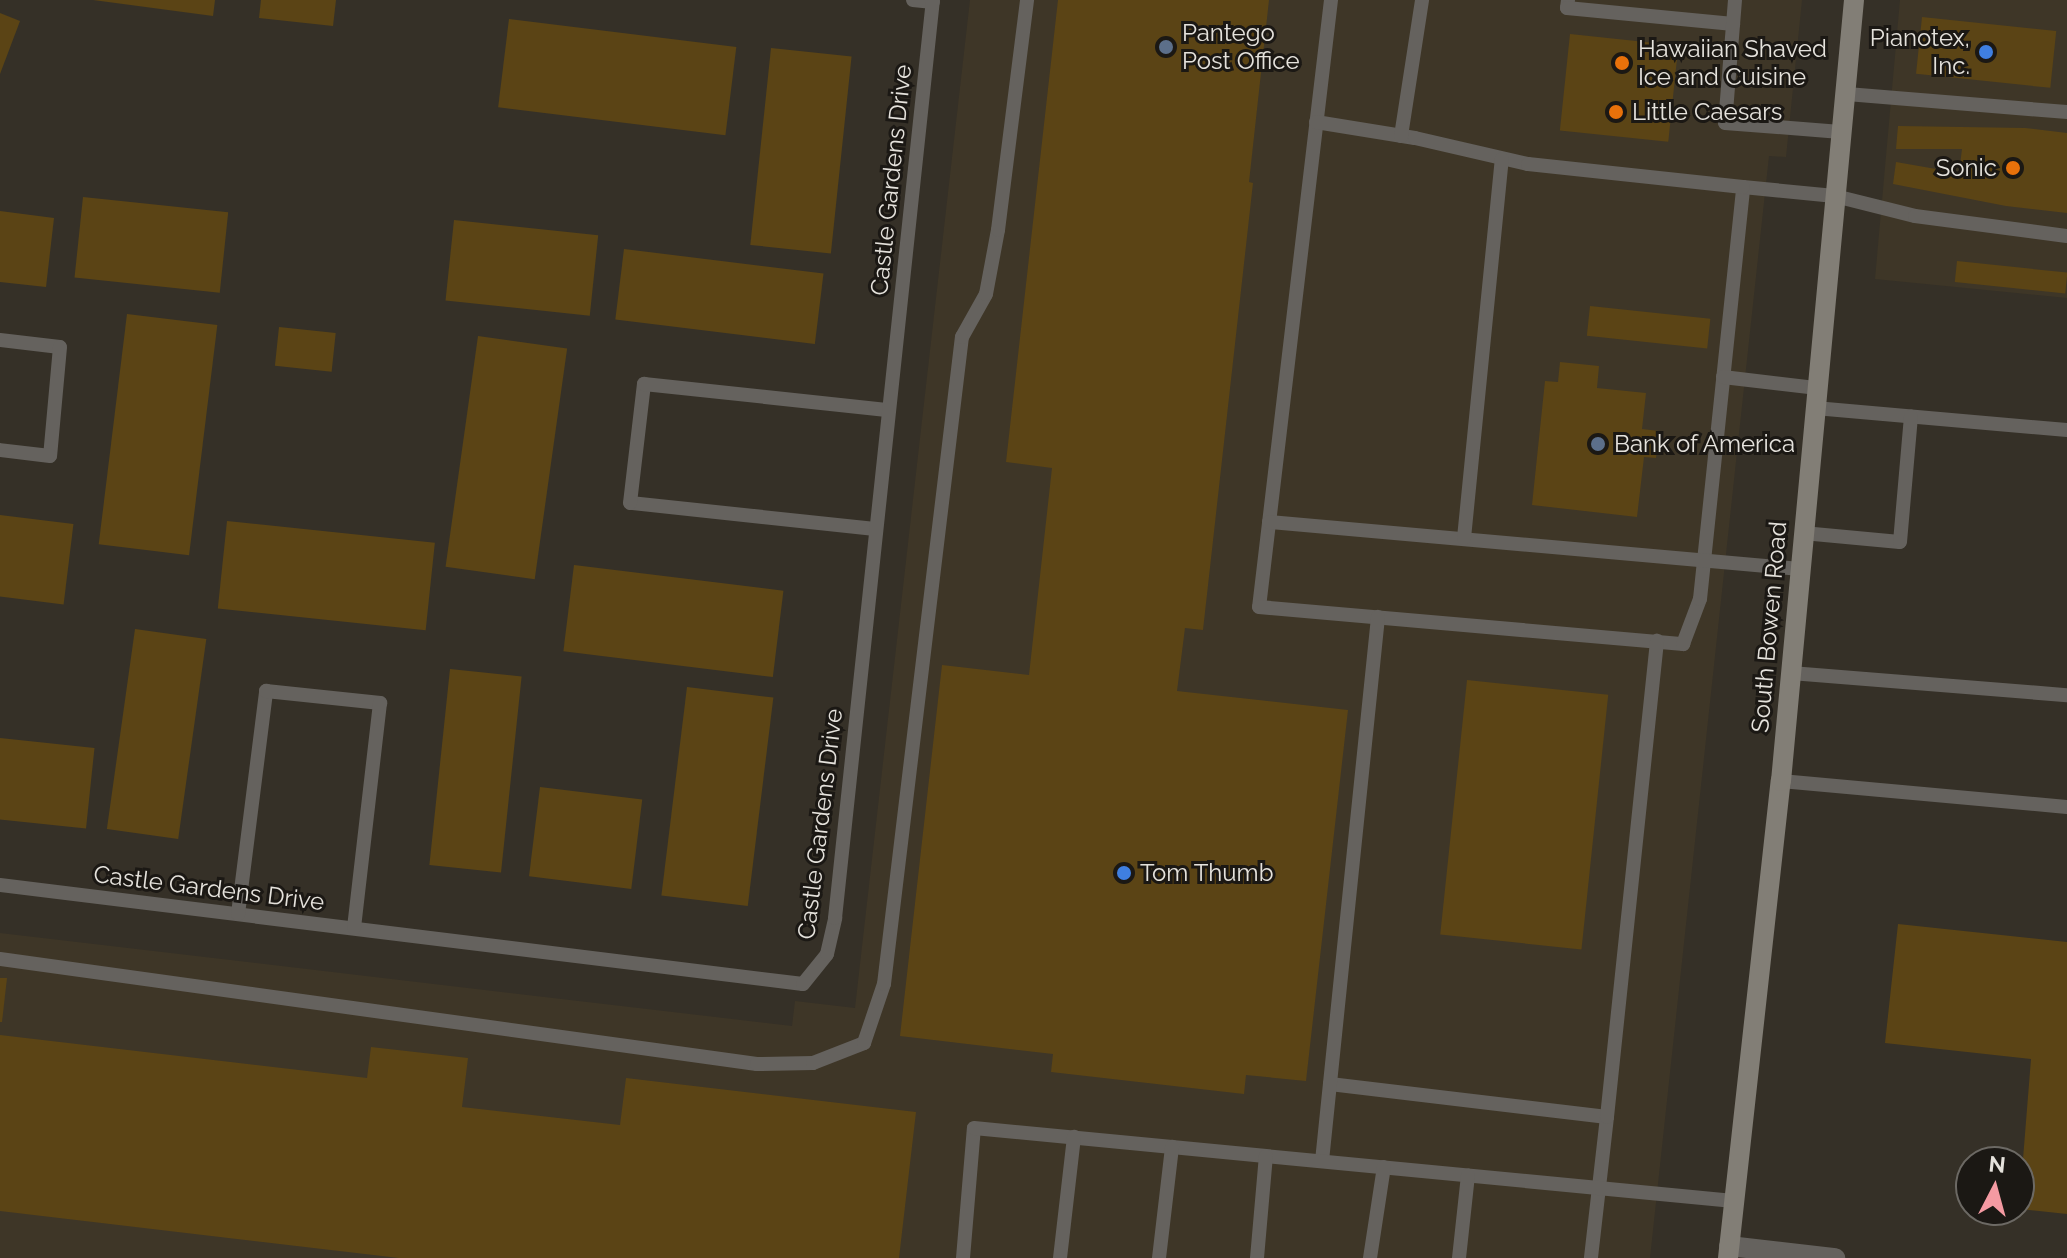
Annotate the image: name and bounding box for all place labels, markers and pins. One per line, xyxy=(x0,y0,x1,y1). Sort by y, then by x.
place label: Pantego Post Office xyxy=(1182,19,1300,75)
place label: Pianotex, Inc. xyxy=(1870,24,1970,80)
place label: Hawaiian Shaved Ice and Cuisine xyxy=(1638,35,1827,91)
marker: Pantego Post Office xyxy=(1157,38,1175,56)
marker: Pianotex, Inc. xyxy=(1977,43,1995,61)
marker: Hawaiian Shaved Ice and Cuisine xyxy=(1613,54,1631,72)
place label: Little Caesars xyxy=(1632,98,1782,126)
marker: Little Caesars xyxy=(1607,103,1625,121)
place label: Sonic xyxy=(1936,154,1997,182)
marker: Sonic xyxy=(2004,159,2022,177)
place label: Bank of America xyxy=(1614,430,1796,458)
marker: Bank of America xyxy=(1589,435,1607,453)
place label: Tom Thumb xyxy=(1140,859,1274,887)
marker: Tom Thumb xyxy=(1115,864,1133,882)

